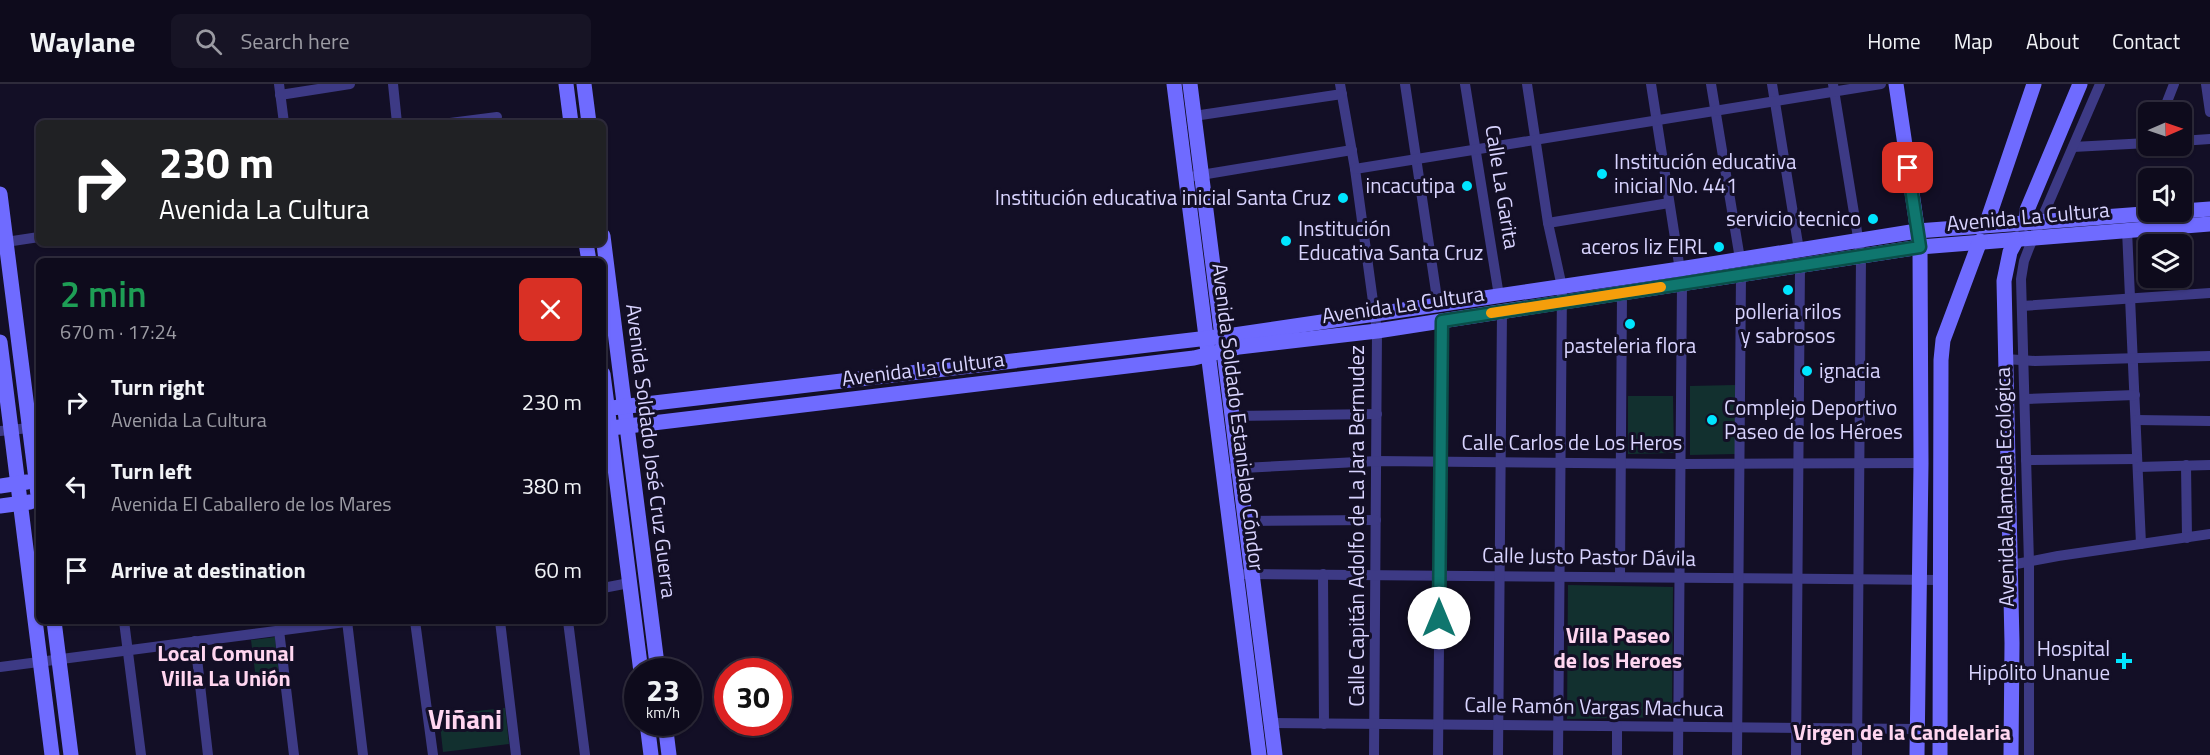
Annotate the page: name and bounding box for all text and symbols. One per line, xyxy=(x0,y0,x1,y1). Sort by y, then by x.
search box xyxy=(171,14,591,68)
text: Waylane xyxy=(30,20,135,63)
text: Search here xyxy=(240,24,350,58)
icon: search xyxy=(192,25,225,58)
text: Home xyxy=(1867,25,1921,57)
text: Map xyxy=(1954,25,1993,57)
text: About xyxy=(2026,25,2079,57)
text: Contact xyxy=(2112,25,2180,57)
north arrow xyxy=(2138,102,2192,156)
map controls xyxy=(2138,102,2192,288)
street label: Calle La Garita xyxy=(1477,122,1529,252)
text: 230 m xyxy=(159,130,274,194)
pin xyxy=(1882,142,1933,193)
icon: right xyxy=(60,144,138,222)
place label: Institución educativa inicial No. 441 xyxy=(1614,145,1797,201)
icon: arrive xyxy=(1891,151,1924,184)
marker: Institución educativa inicial No. 441 xyxy=(1595,167,1609,181)
button: sound xyxy=(2138,168,2192,222)
place label: incacutipa xyxy=(1366,169,1455,201)
marker: incacutipa xyxy=(1460,179,1474,193)
place label: Institución educativa inicial Santa Cruz xyxy=(995,181,1331,213)
text: Avenida La Cultura xyxy=(159,188,369,229)
marker: Institución educativa inicial Santa Cruz xyxy=(1336,191,1350,205)
street label: Avenida La Cultura xyxy=(1945,193,2111,239)
place label: servicio tecnico xyxy=(1726,202,1861,234)
place label: Institución Educativa Santa Cruz xyxy=(1298,212,1483,268)
marker: servicio tecnico xyxy=(1866,212,1880,226)
place label: aceros liz EIRL xyxy=(1581,230,1707,262)
marker: Institución Educativa Santa Cruz xyxy=(1279,234,1293,248)
button: layers xyxy=(2138,234,2192,288)
marker: aceros liz EIRL xyxy=(1712,240,1726,254)
street label: Avenida Soldado Estanislao Cóndor xyxy=(1204,261,1274,572)
text: 2 min xyxy=(60,266,147,321)
street label: Avenida La Cultura xyxy=(1320,277,1487,331)
button: close xyxy=(519,278,582,341)
marker: polleria rilos y sabrosos xyxy=(1781,283,1795,297)
place label: polleria rilos y sabrosos xyxy=(1734,295,1842,351)
street label: Avenida Soldado José Cruz Guerra xyxy=(618,302,686,600)
text: 670 m · 17:24 xyxy=(60,316,177,347)
marker: pasteleria flora xyxy=(1623,317,1637,331)
place label: pasteleria flora xyxy=(1564,329,1697,361)
street label: Avenida La Cultura xyxy=(840,342,1006,394)
street label: Calle Capitán Adolfo de La Jara Bermudez xyxy=(1340,345,1372,707)
place label: ignacia xyxy=(1819,354,1881,386)
marker: ignacia xyxy=(1800,364,1814,378)
street label: Avenida Alameda Ecológica xyxy=(1986,366,2022,607)
text: Turn right xyxy=(111,370,205,404)
text: 230 m xyxy=(522,385,582,419)
icon: right xyxy=(60,386,93,419)
place label: Complejo Deportivo Paseo de los Héroes xyxy=(1724,391,1903,447)
text: Avenida La Cultura xyxy=(111,404,267,435)
marker: Complejo Deportivo Paseo de los Héroes xyxy=(1705,413,1719,427)
street label: Calle Carlos de Los Heros xyxy=(1462,426,1682,458)
text: Turn left xyxy=(111,454,192,488)
text: 380 m xyxy=(522,469,582,503)
icon: left xyxy=(60,470,93,503)
text: Avenida El Caballero de los Mares xyxy=(111,488,392,519)
street label: Calle Justo Pastor Dávila xyxy=(1482,538,1697,574)
text: Arrive at destination xyxy=(111,553,306,587)
text: 60 m xyxy=(534,553,582,587)
icon: arrive xyxy=(60,554,93,587)
position arrow xyxy=(1407,586,1471,650)
district label: Villa Paseo de los Heroes xyxy=(1554,618,1682,677)
place label: Hospital Hipólito Unanue xyxy=(1968,632,2110,688)
district label: Local Comunal Villa La Unión xyxy=(157,636,295,695)
marker: Hospital Hipólito Unanue xyxy=(2115,652,2133,670)
speed limit sign: 30 xyxy=(714,658,792,736)
text: 23 xyxy=(646,667,680,713)
street label: Calle Ramón Vargas Machuca xyxy=(1464,688,1724,724)
district label: Viñani xyxy=(428,698,502,739)
text: km/h xyxy=(646,701,680,724)
district label: Virgen de la Candelaria xyxy=(1793,715,2011,749)

